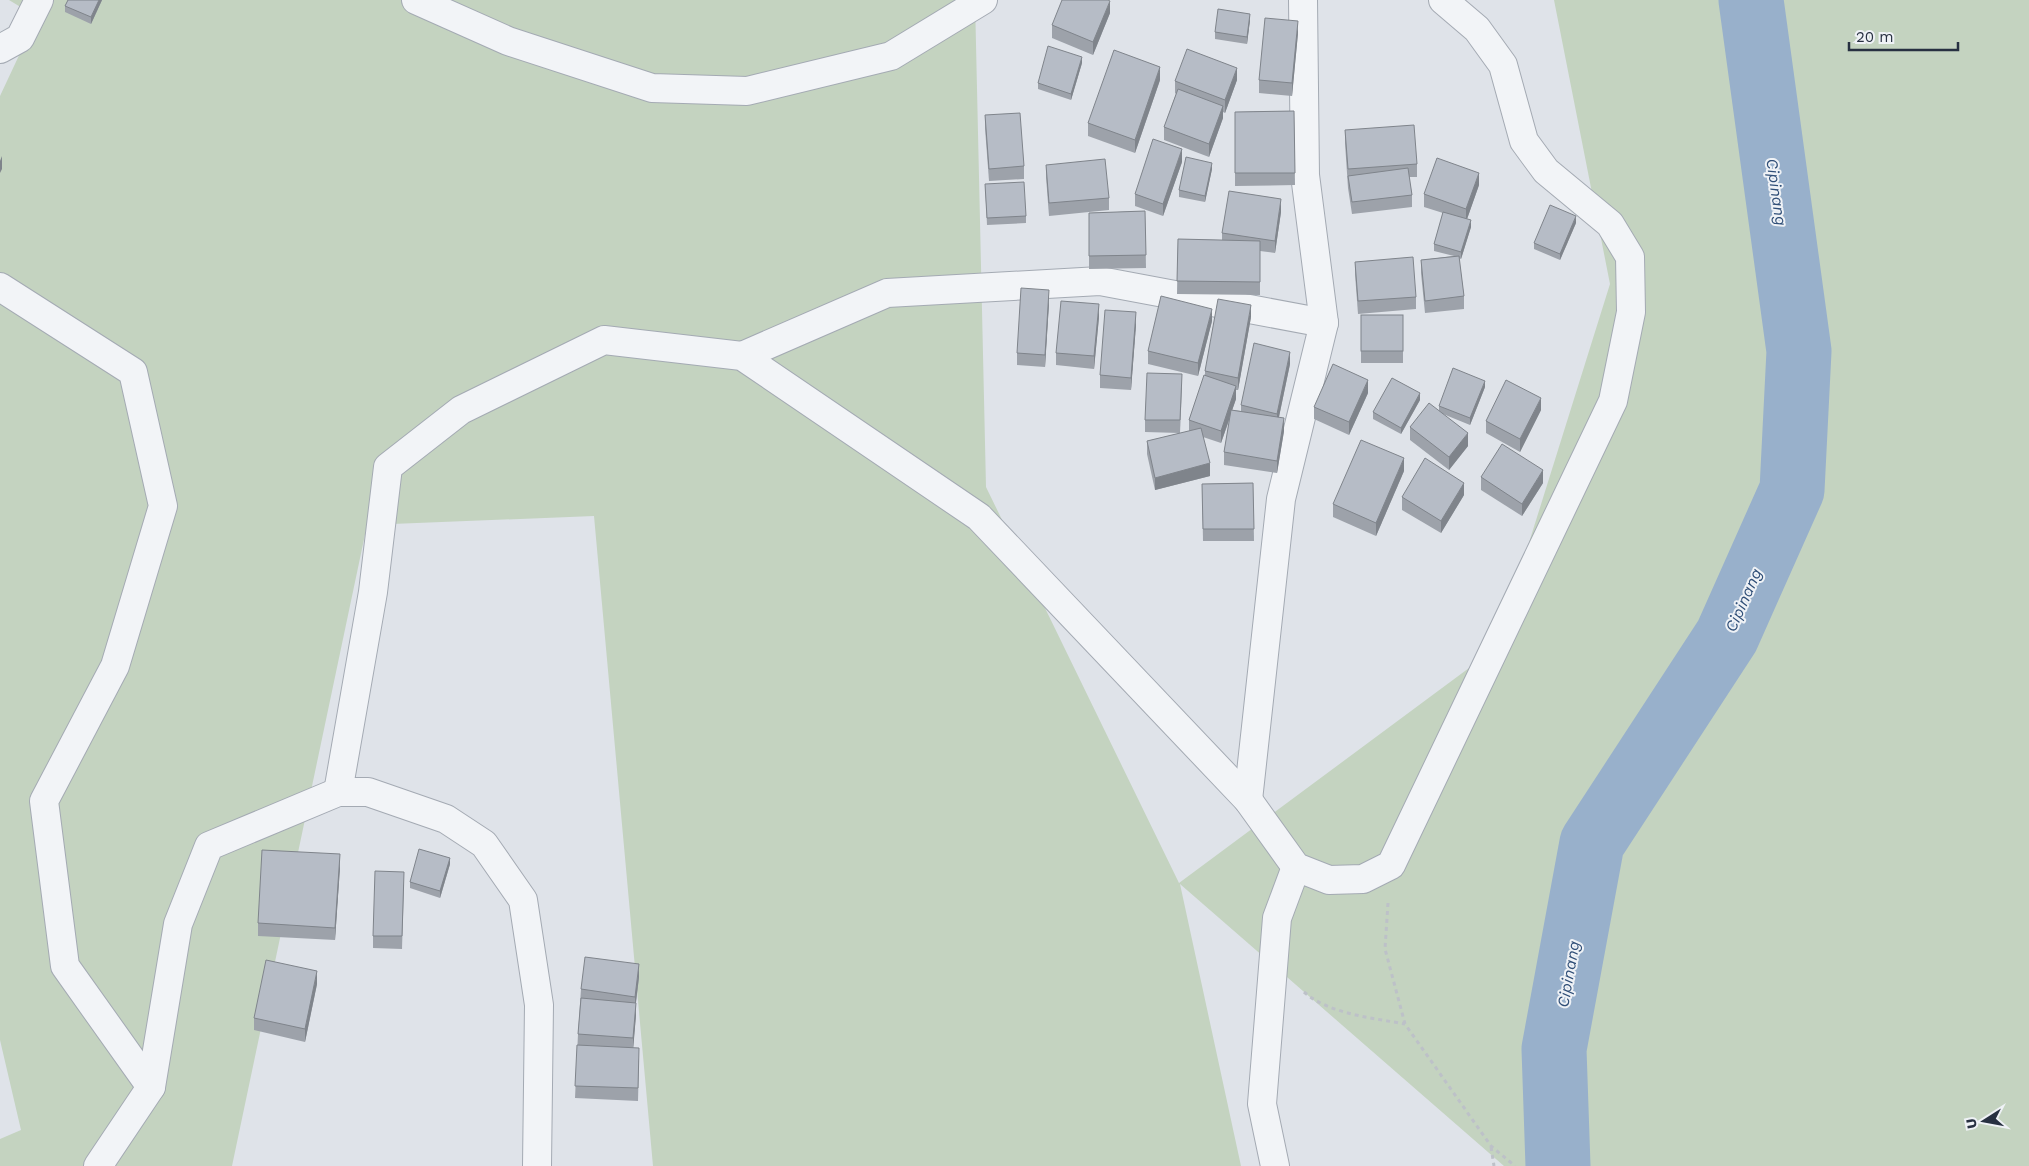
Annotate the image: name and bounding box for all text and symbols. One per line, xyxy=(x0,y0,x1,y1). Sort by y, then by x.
scale bar xyxy=(1849,20,1958,52)
text: 20 m xyxy=(1856,28,1894,46)
water label: Cipinang xyxy=(1762,157,1791,227)
water label: Cipinang xyxy=(1721,565,1766,635)
water label: Cipinang xyxy=(1553,939,1584,1009)
north arrow xyxy=(1959,1096,2009,1146)
text: U xyxy=(1962,1117,1980,1130)

